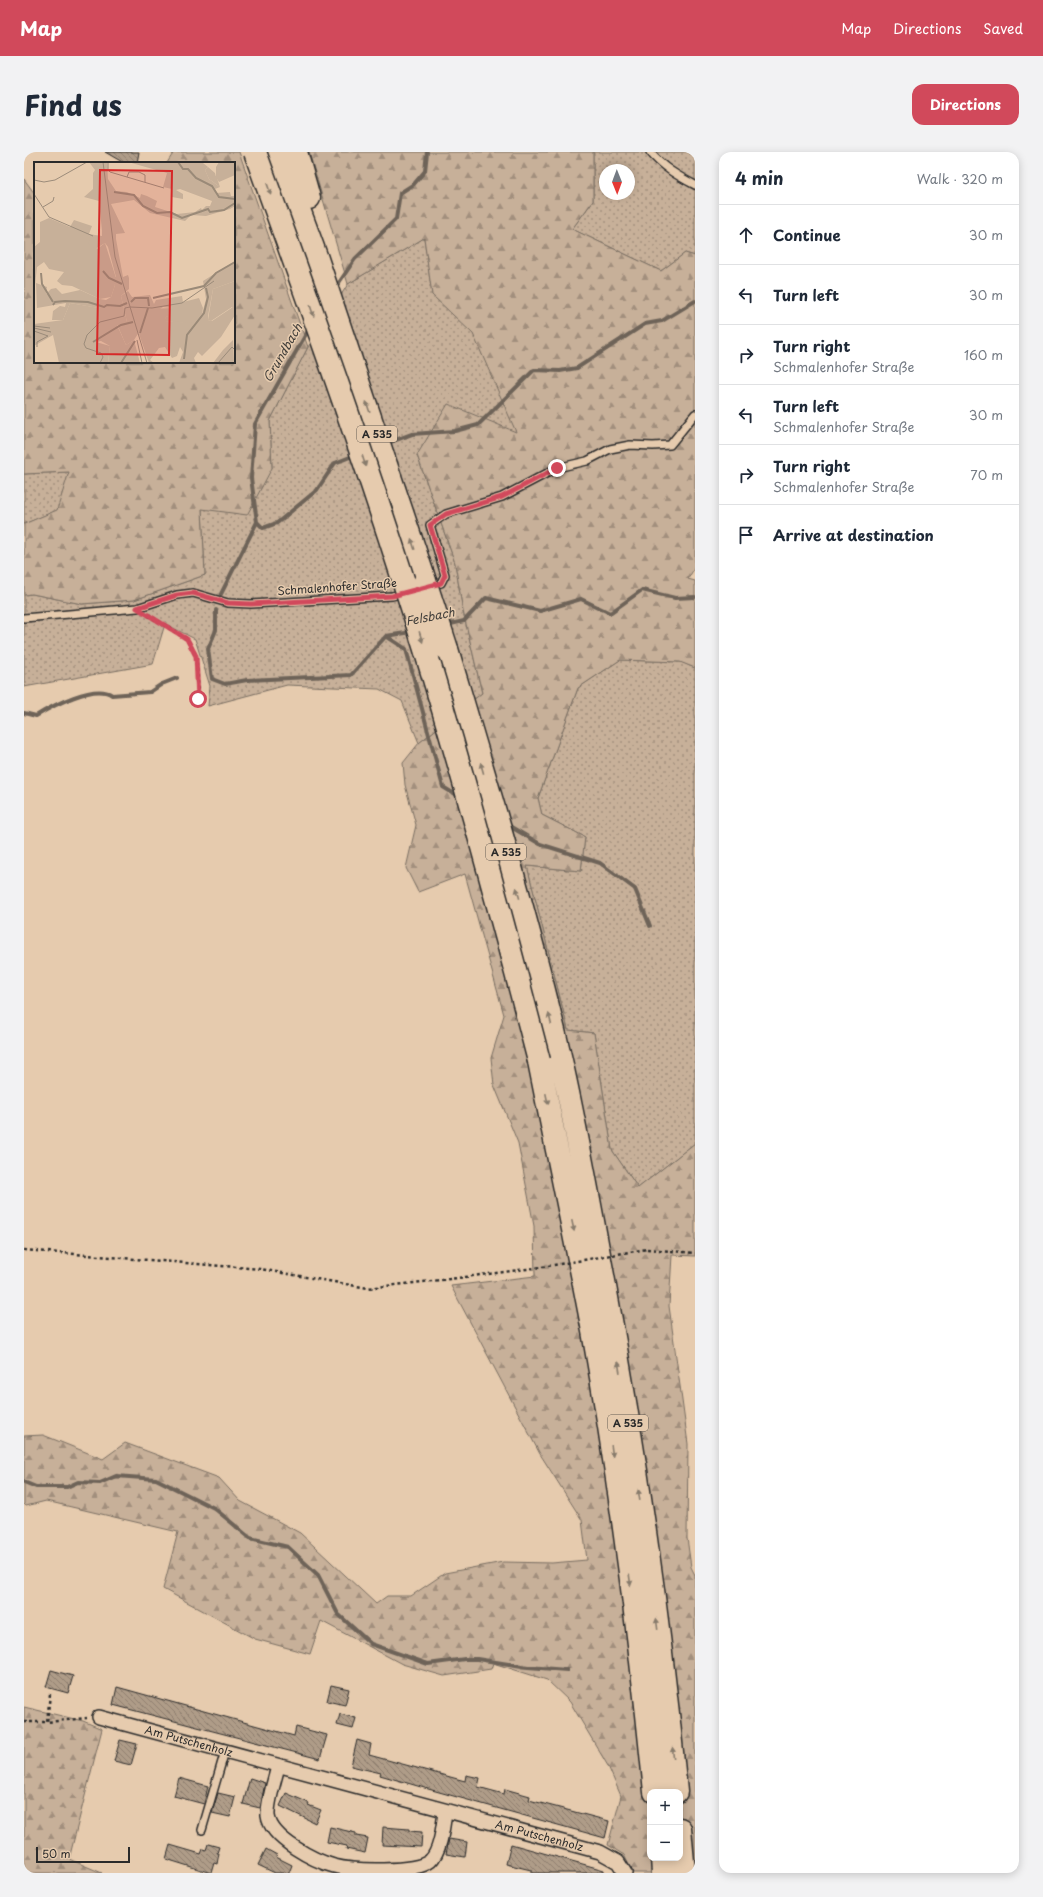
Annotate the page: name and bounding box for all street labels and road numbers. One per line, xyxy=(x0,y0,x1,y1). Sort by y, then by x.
road number: A 535 xyxy=(357,426,397,442)
street label: Schmalenhofer Straße xyxy=(277,574,397,599)
road number: A 535 xyxy=(486,844,526,860)
road number: A 535 xyxy=(608,1415,648,1431)
street label: Am Putschenholz xyxy=(143,1721,235,1761)
street label: Am Putschenholz xyxy=(494,1815,585,1855)

